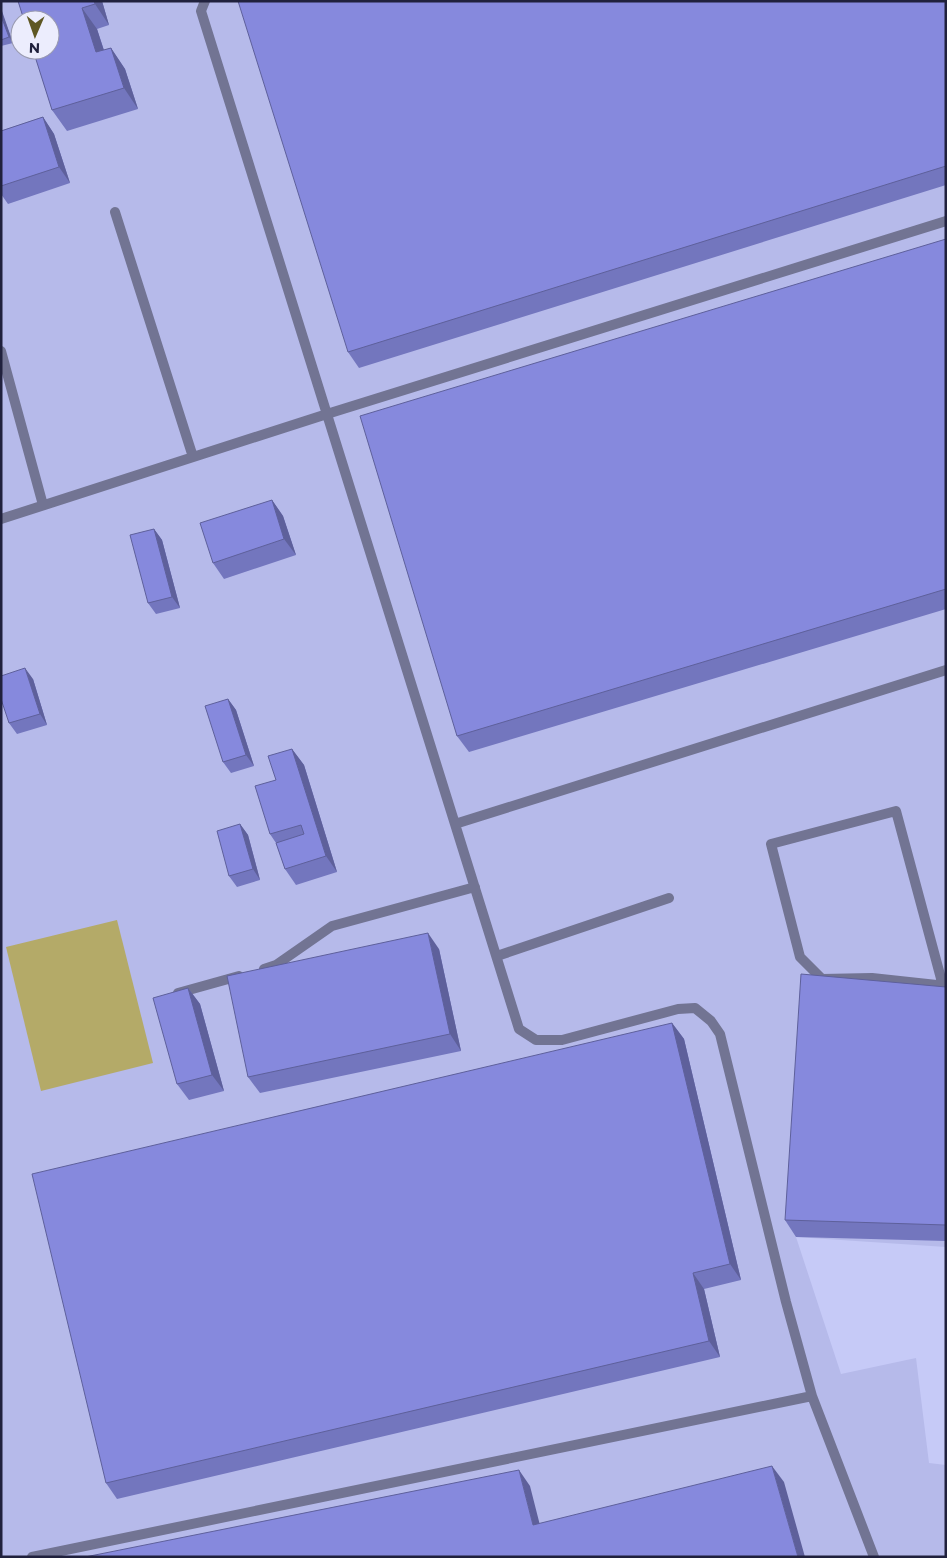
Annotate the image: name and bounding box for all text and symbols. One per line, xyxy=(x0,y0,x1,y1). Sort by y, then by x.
north arrow xyxy=(10,10,60,60)
text: N xyxy=(29,39,41,57)

